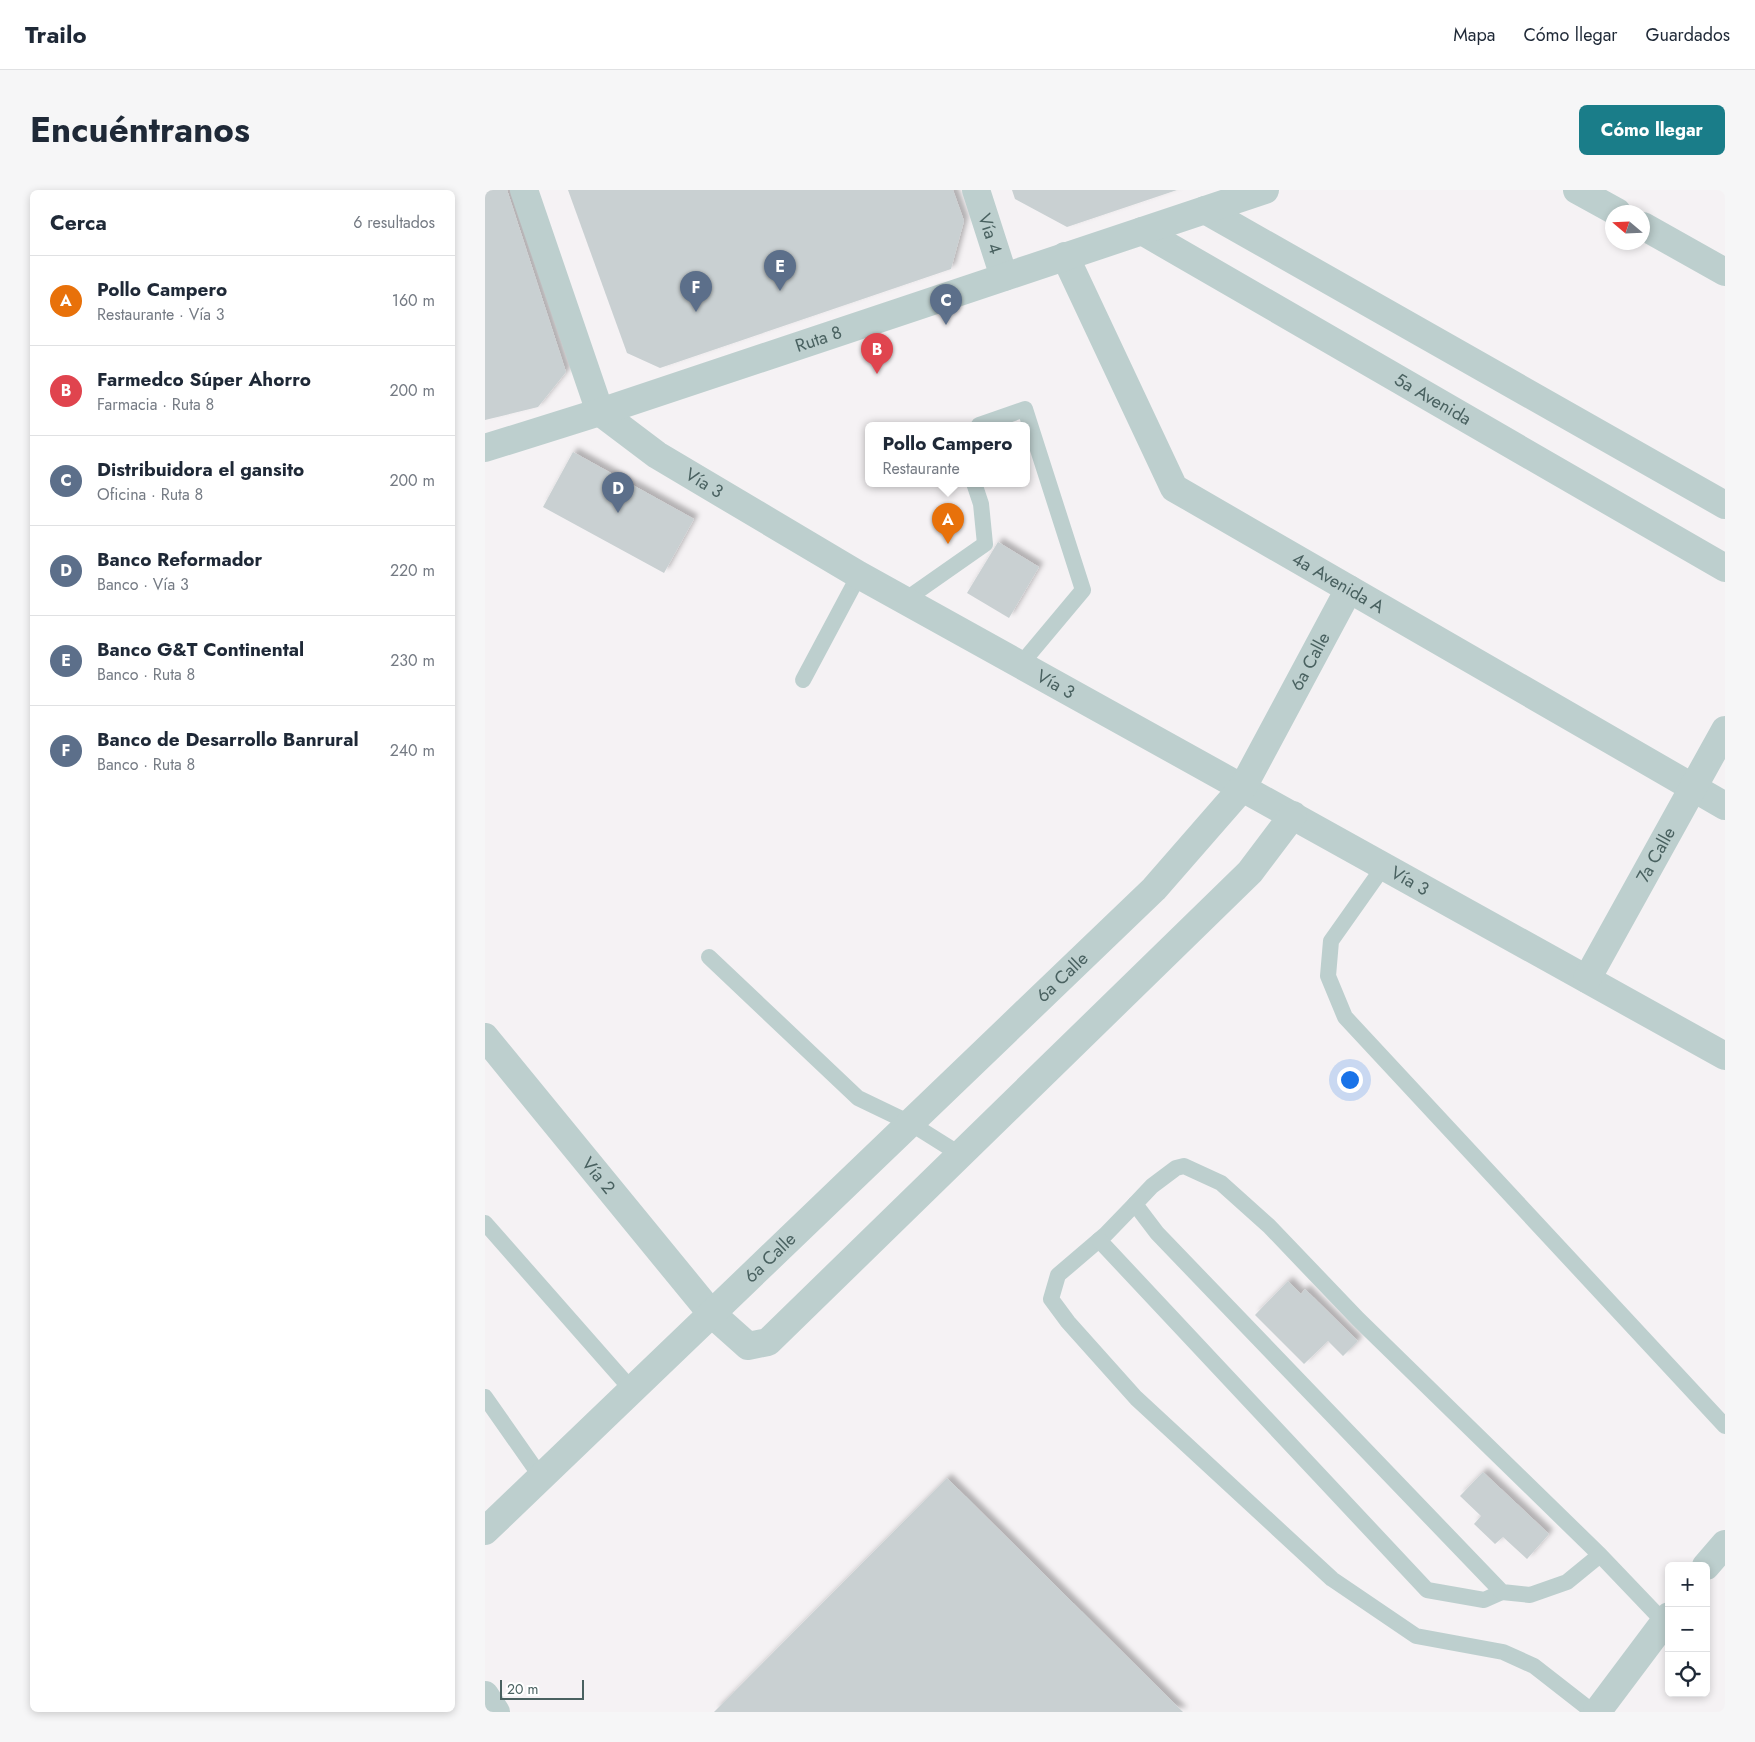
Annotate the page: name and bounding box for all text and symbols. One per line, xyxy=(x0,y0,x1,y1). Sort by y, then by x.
text: Trailo xyxy=(25,17,87,52)
text: Mapa xyxy=(1453,22,1495,48)
text: Cómo llegar xyxy=(1523,22,1618,48)
text: Guardados xyxy=(1646,22,1730,48)
text: Encuéntranos xyxy=(30,105,250,155)
button: Cómo llegar xyxy=(1579,105,1725,155)
north arrow xyxy=(1605,205,1650,250)
text: Cerca xyxy=(50,208,107,238)
street label: Vía 4 xyxy=(971,210,1009,257)
text: 6 resultados xyxy=(353,211,435,234)
pin: E xyxy=(764,250,796,291)
pin: F xyxy=(680,271,712,312)
text: Pollo Campero xyxy=(97,276,227,303)
pin: C xyxy=(930,284,962,325)
text: A xyxy=(60,289,72,312)
text: 160 m xyxy=(392,289,435,312)
text: Restaurante · Vía 3 xyxy=(97,303,225,326)
street label: Ruta 8 xyxy=(792,319,845,359)
pin: B xyxy=(861,333,893,374)
text: Farmedco Súper Ahorro xyxy=(97,366,311,393)
street label: 5a Avenida xyxy=(1389,367,1476,432)
text: B xyxy=(61,379,71,402)
text: 200 m xyxy=(389,379,435,402)
text: Farmacia · Ruta 8 xyxy=(97,393,214,416)
popup xyxy=(865,422,1030,487)
text: Pollo Campero xyxy=(882,430,1013,457)
text: Distribuidora el gansito xyxy=(97,456,304,483)
text: Restaurante xyxy=(882,457,960,480)
street label: Vía 3 xyxy=(680,462,728,505)
text: C xyxy=(60,469,72,492)
text: 200 m xyxy=(389,469,435,492)
pin: D xyxy=(602,472,634,513)
text: Oficina · Ruta 8 xyxy=(97,483,203,506)
pin: A xyxy=(932,503,964,544)
text: Banco Reformador xyxy=(97,546,262,573)
street label: 4a Avenida A xyxy=(1287,546,1389,620)
text: D xyxy=(60,559,72,582)
text: 220 m xyxy=(390,559,435,582)
text: Banco · Vía 3 xyxy=(97,573,189,596)
street label: 6a Calle xyxy=(1284,628,1337,695)
text: Banco G&T Continental xyxy=(97,636,304,663)
text: E xyxy=(61,649,71,672)
text: 230 m xyxy=(390,649,435,672)
text: Banco · Ruta 8 xyxy=(97,663,195,686)
street label: Vía 3 xyxy=(1032,663,1080,706)
text: Banco de Desarrollo Banrural xyxy=(97,726,359,753)
text: F xyxy=(62,739,70,762)
text: 240 m xyxy=(390,739,435,762)
text: Banco · Ruta 8 xyxy=(97,753,195,776)
street label: 7a Calle xyxy=(1630,822,1682,887)
street label: Vía 3 xyxy=(1386,860,1434,902)
street label: 6a Calle xyxy=(1030,946,1094,1008)
your location xyxy=(1337,1067,1363,1093)
street label: Vía 2 xyxy=(575,1151,621,1200)
street label: 6a Calle xyxy=(738,1226,802,1289)
map controls xyxy=(1665,1562,1710,1697)
button: + xyxy=(1665,1562,1710,1607)
button: − xyxy=(1665,1607,1710,1652)
button: locate xyxy=(1665,1652,1710,1697)
scale bar xyxy=(500,1677,584,1700)
text: 20 m xyxy=(507,1679,539,1699)

